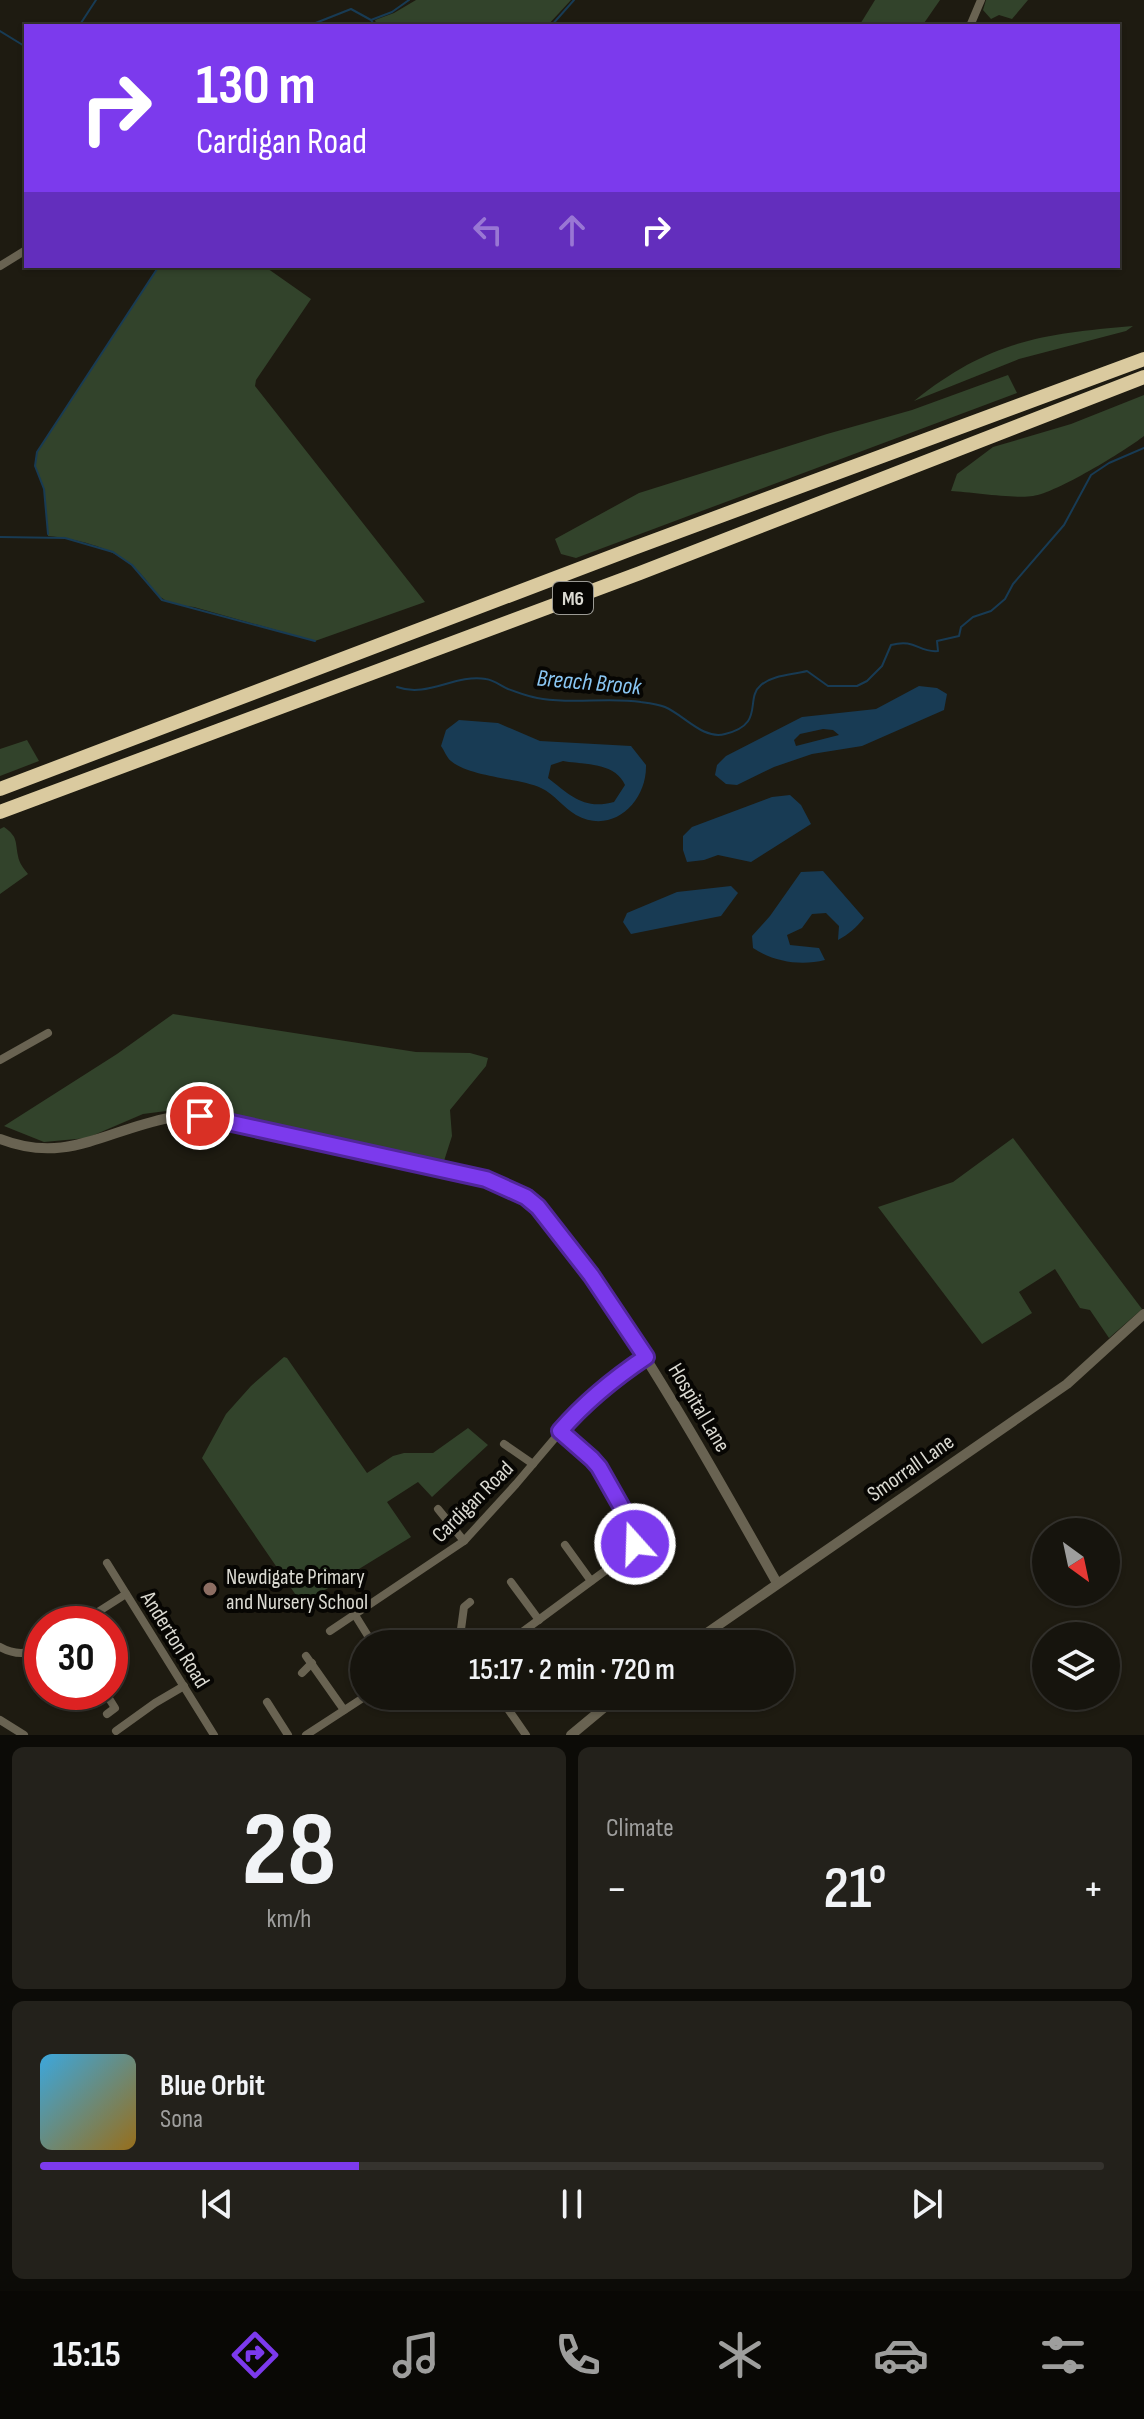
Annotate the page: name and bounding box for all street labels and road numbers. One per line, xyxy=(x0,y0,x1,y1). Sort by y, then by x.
road number: M6 xyxy=(553,582,593,614)
street label: Hospital Lane xyxy=(662,1358,736,1457)
street label: Smorrall Lane xyxy=(862,1429,960,1508)
street label: Cardigan Road xyxy=(427,1456,520,1549)
street label: Anderton Road xyxy=(134,1586,215,1693)

